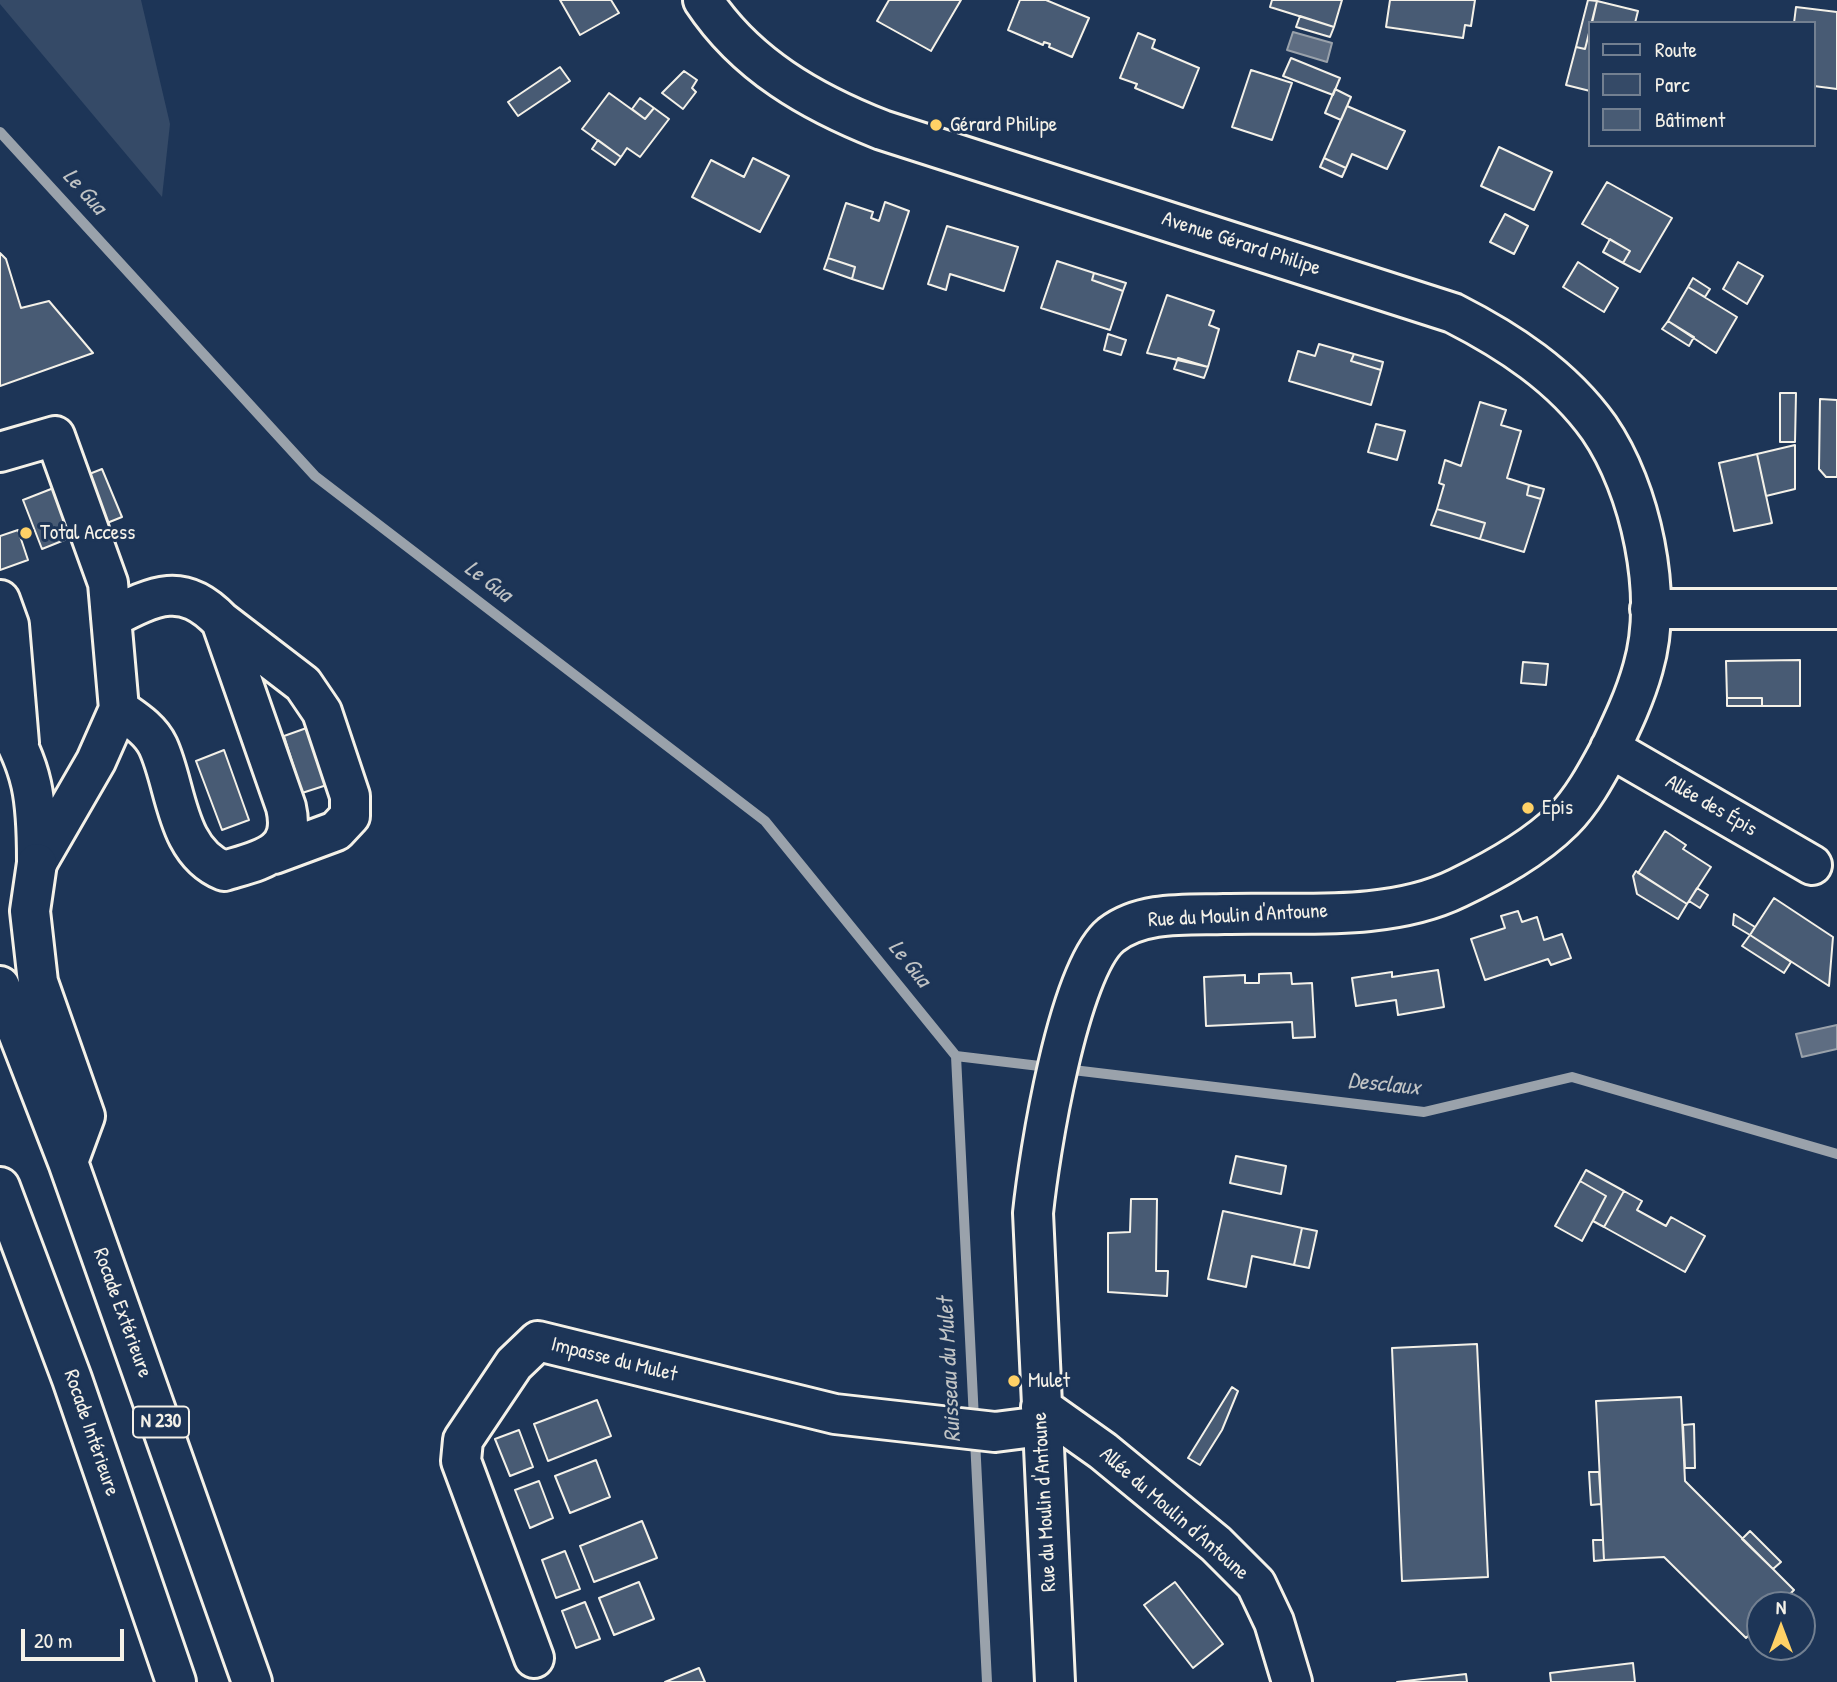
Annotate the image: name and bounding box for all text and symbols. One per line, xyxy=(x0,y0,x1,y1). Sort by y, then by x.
legend xyxy=(1588,21,1816,147)
text: Route xyxy=(1655,35,1697,64)
text: Parc xyxy=(1655,70,1690,99)
text: Bâtiment xyxy=(1655,105,1725,134)
place label: Gérard Philipe xyxy=(950,112,1057,138)
marker: Gérard Philipe xyxy=(928,117,944,133)
water label: Le Gua xyxy=(56,163,112,221)
street label: Avenue Gérard Philipe xyxy=(1159,206,1323,282)
place label: Total Access xyxy=(40,520,135,546)
marker: Total Access xyxy=(18,525,34,541)
water label: Le Gua xyxy=(459,555,517,609)
street label: Allée des Épis xyxy=(1661,770,1761,842)
place label: Epis xyxy=(1542,795,1573,821)
marker: Epis xyxy=(1520,800,1536,816)
street label: Rue du Moulin d'Antoune xyxy=(1148,899,1328,933)
water label: Le Gua xyxy=(882,935,936,993)
water label: Desclaux xyxy=(1347,1067,1421,1103)
street label: Rocade Extérieure xyxy=(87,1245,157,1381)
water label: Ruisseau du Mulet xyxy=(932,1297,968,1443)
street label: Impasse du Mulet xyxy=(548,1332,680,1388)
street label: Rocade Intérieure xyxy=(58,1367,124,1499)
place label: Mulet xyxy=(1028,1368,1070,1394)
marker: Mulet xyxy=(1006,1373,1022,1389)
road number: N 230 xyxy=(133,1406,189,1438)
street label: Rue du Moulin d'Antoune xyxy=(1028,1412,1062,1592)
street label: Allée du Moulin d'Antoune xyxy=(1094,1442,1254,1586)
north arrow xyxy=(1746,1591,1816,1661)
text: N xyxy=(1776,1594,1786,1620)
scale bar xyxy=(24,1616,128,1660)
text: 20 m xyxy=(34,1626,72,1655)

